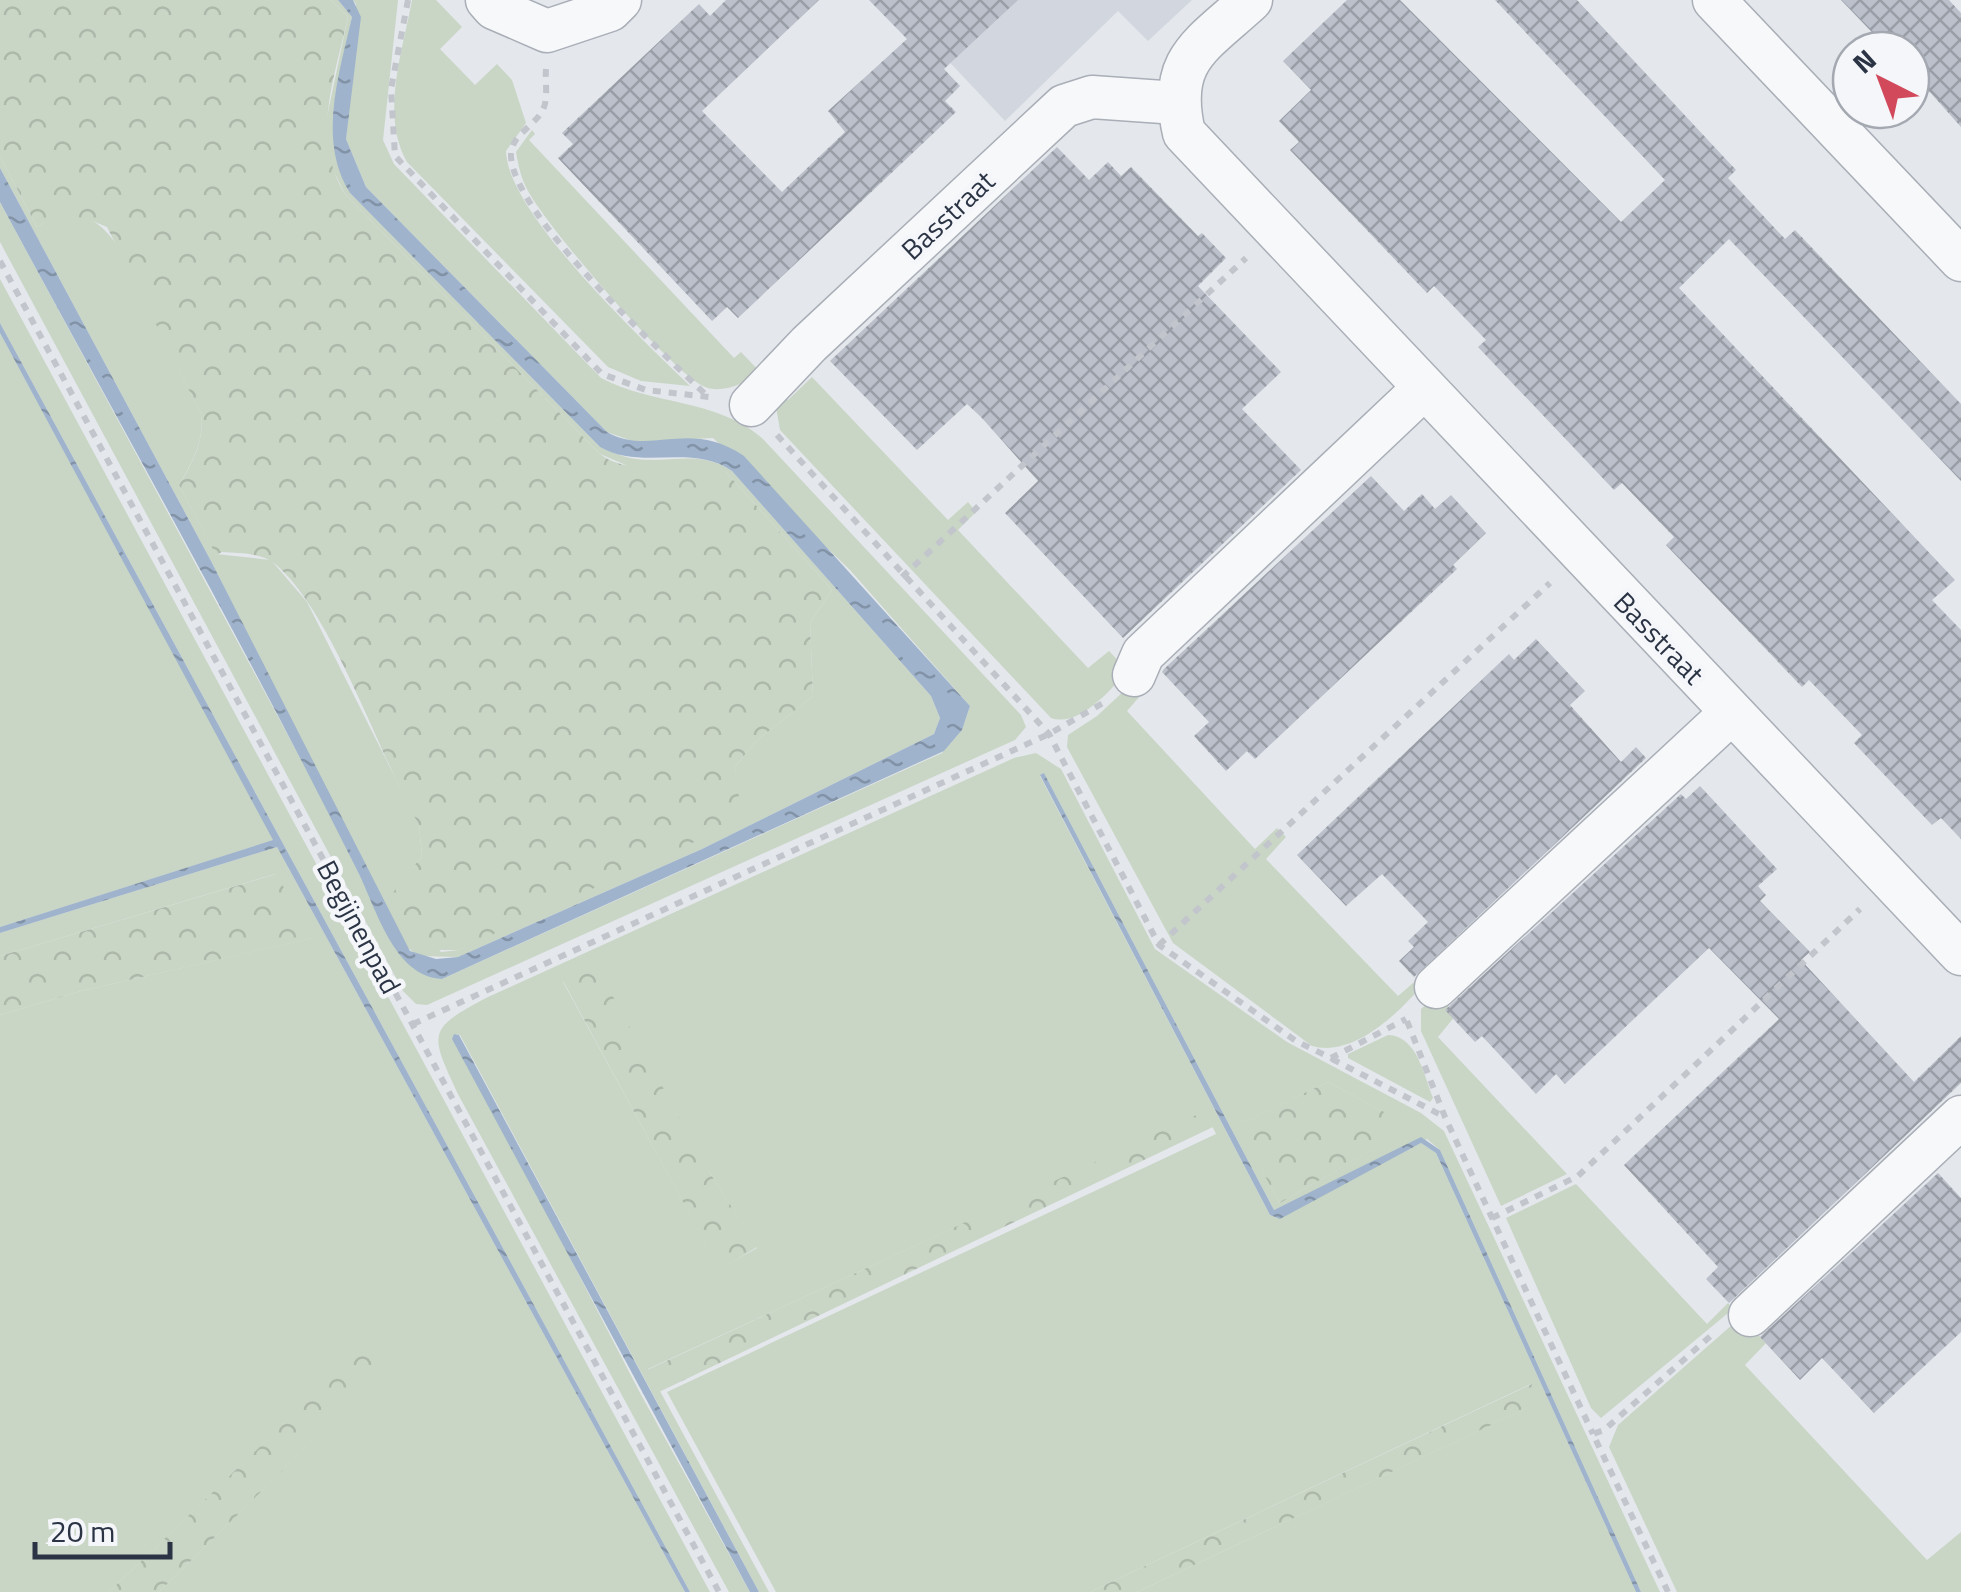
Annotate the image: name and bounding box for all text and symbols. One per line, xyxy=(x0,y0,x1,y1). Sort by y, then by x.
north arrow xyxy=(1831,30,1931,130)
text: N xyxy=(1842,39,1886,84)
street label: Basstraat xyxy=(891,160,1004,269)
street label: Basstraat xyxy=(1604,581,1715,694)
street label: Begijnenpad xyxy=(306,852,413,1001)
scale bar xyxy=(35,1497,170,1559)
text: 20 m xyxy=(50,1508,115,1554)

